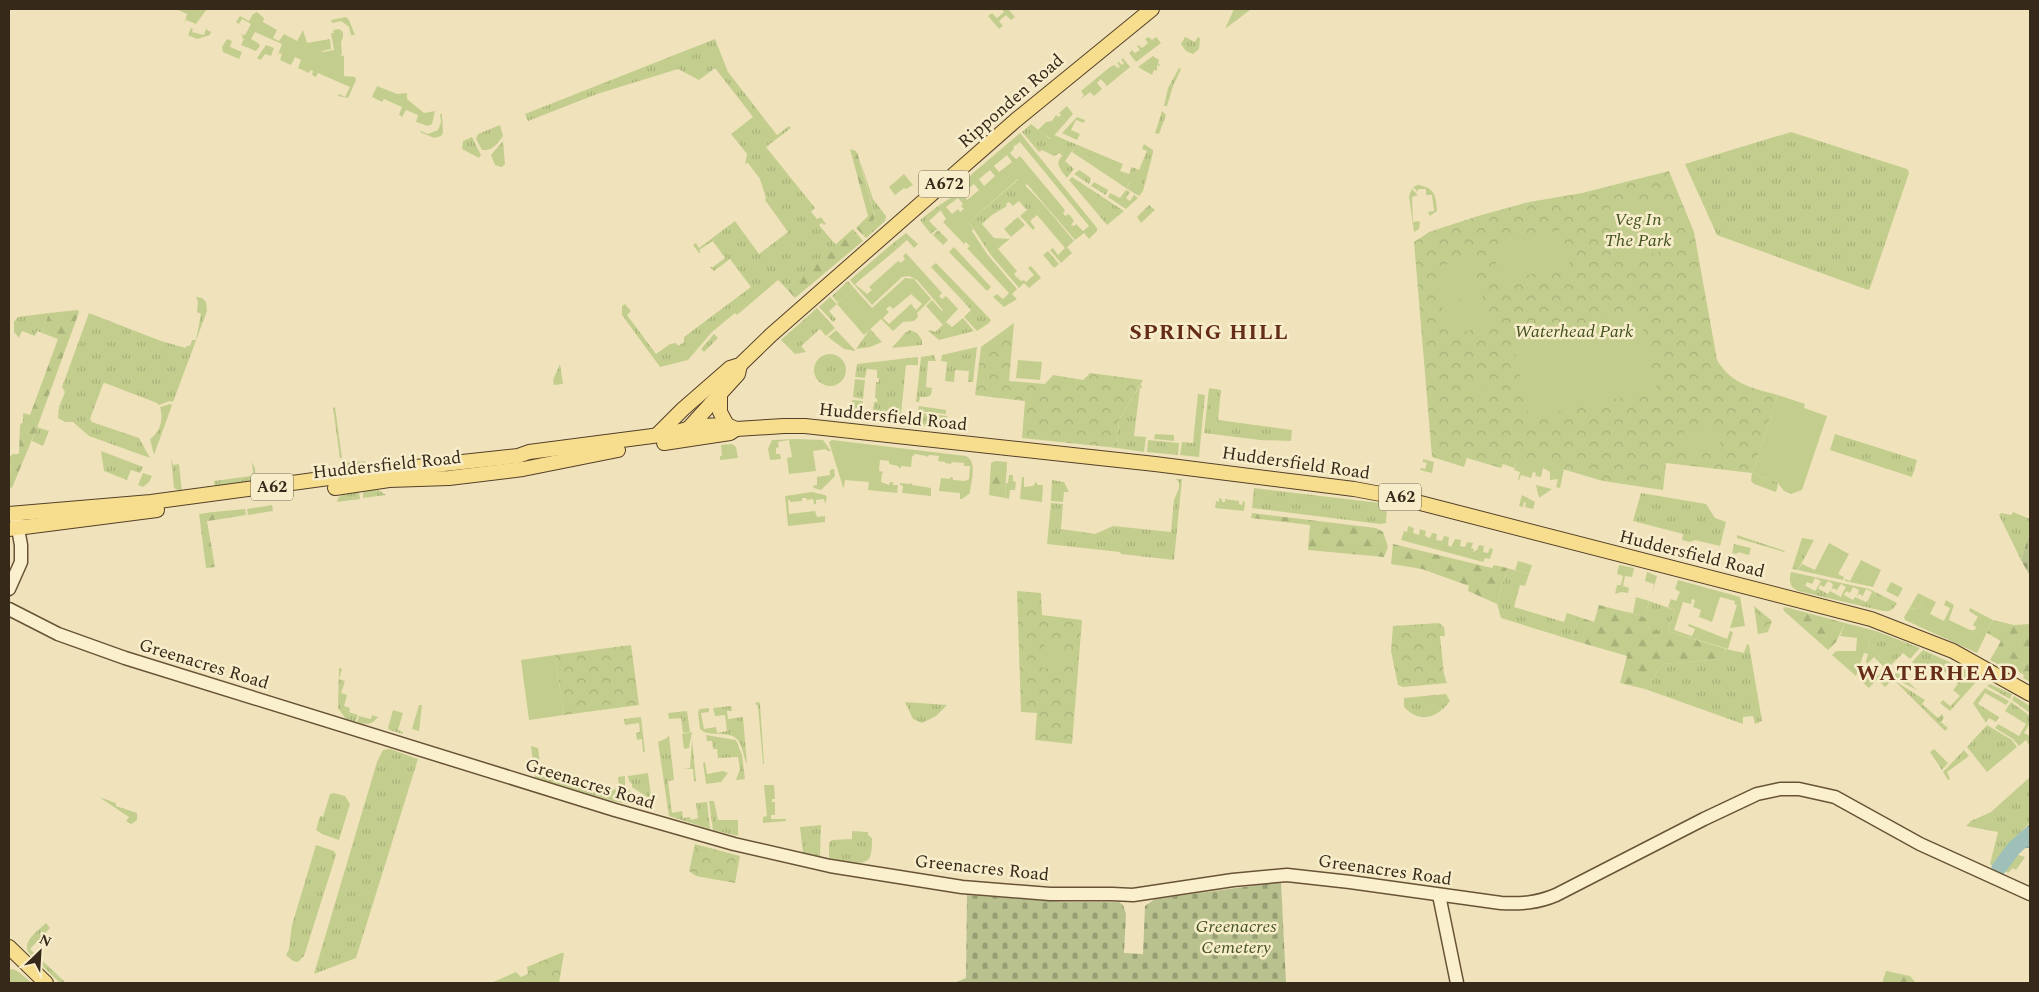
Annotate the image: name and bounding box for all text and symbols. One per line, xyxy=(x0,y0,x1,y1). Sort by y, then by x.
street label: Ripponden Road xyxy=(952,47,1070,155)
road number: A672 xyxy=(919,170,969,198)
park label: Veg In The Park xyxy=(1604,206,1672,254)
district label: SPRING HILL xyxy=(1129,316,1289,349)
park label: Waterhead Park xyxy=(1515,318,1634,345)
street label: Huddersfield Road xyxy=(817,396,969,438)
street label: Huddersfield Road xyxy=(1220,439,1372,487)
street label: Huddersfield Road xyxy=(311,444,463,486)
road number: A62 xyxy=(251,474,293,501)
road number: A62 xyxy=(1379,484,1421,511)
street label: Huddersfield Road xyxy=(1616,523,1768,585)
street label: Greenacres Road xyxy=(136,631,272,697)
district label: WATERHEAD xyxy=(1856,657,2018,690)
street label: Greenacres Road xyxy=(522,751,658,817)
street label: Greenacres Road xyxy=(1316,847,1454,893)
street label: Greenacres Road xyxy=(913,848,1051,888)
park label: Greenacres Cemetery xyxy=(1195,913,1277,961)
north arrow xyxy=(15,927,65,977)
text: N xyxy=(36,929,55,953)

